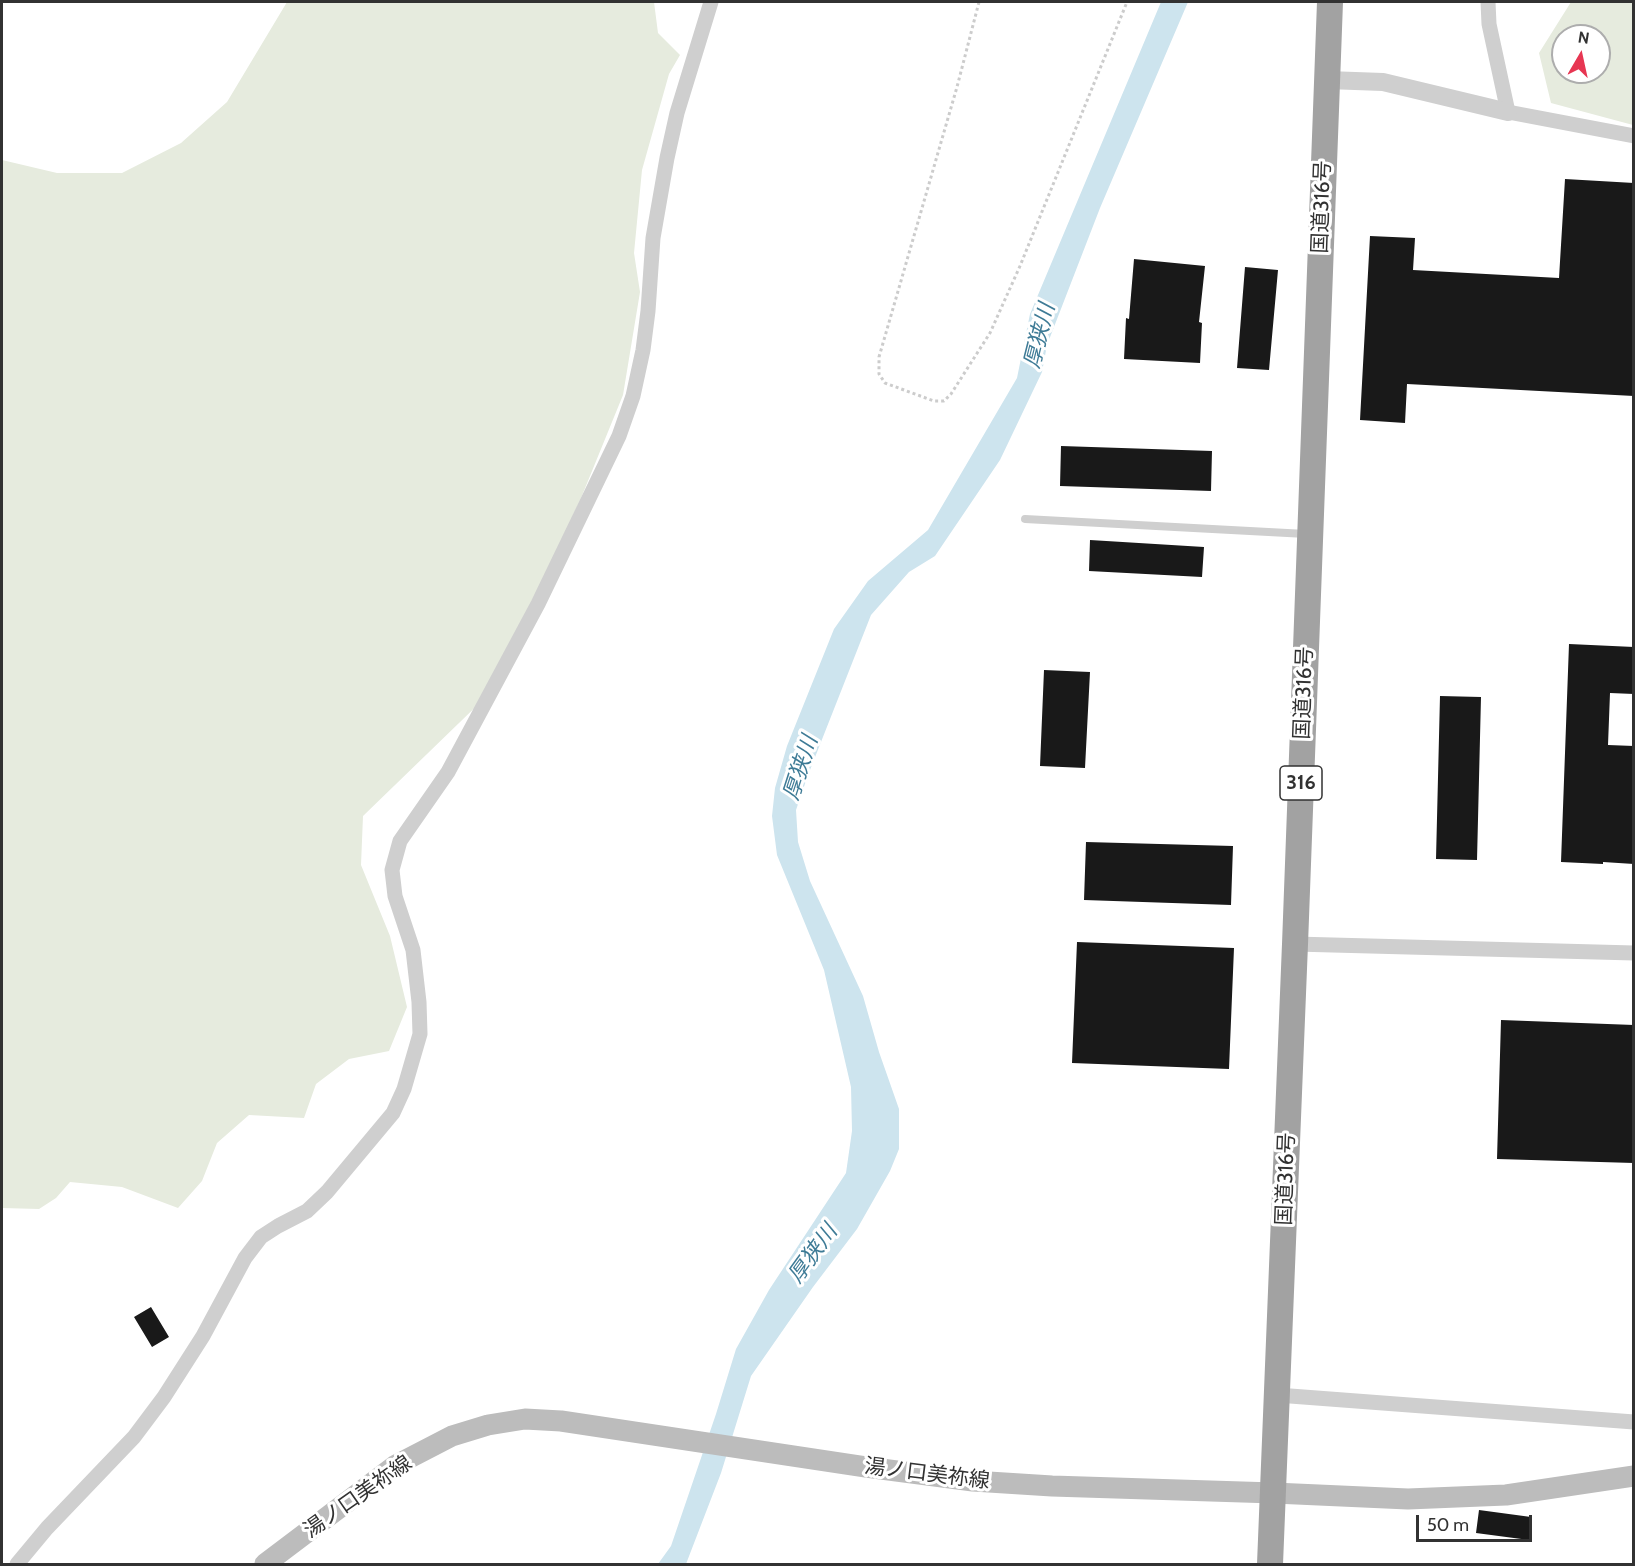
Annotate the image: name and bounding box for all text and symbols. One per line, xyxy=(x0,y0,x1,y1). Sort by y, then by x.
north arrow xyxy=(1551,24,1611,84)
text: N xyxy=(1577,27,1591,48)
street label: 国道316号 xyxy=(1308,160,1336,254)
water label: 厚狭川 xyxy=(1019,301,1061,371)
street label: 国道316号 xyxy=(1290,646,1318,740)
water label: 厚狭川 xyxy=(778,733,824,803)
road number: 316 xyxy=(1280,766,1322,800)
street label: 国道316号 xyxy=(1272,1132,1300,1226)
water label: 厚狭川 xyxy=(783,1220,843,1288)
street label: 湯ノ口美祢線 xyxy=(299,1451,417,1543)
street label: 湯ノ口美祢線 xyxy=(863,1454,991,1494)
scale bar xyxy=(1419,1503,1534,1541)
text: 50 m xyxy=(1427,1514,1469,1536)

